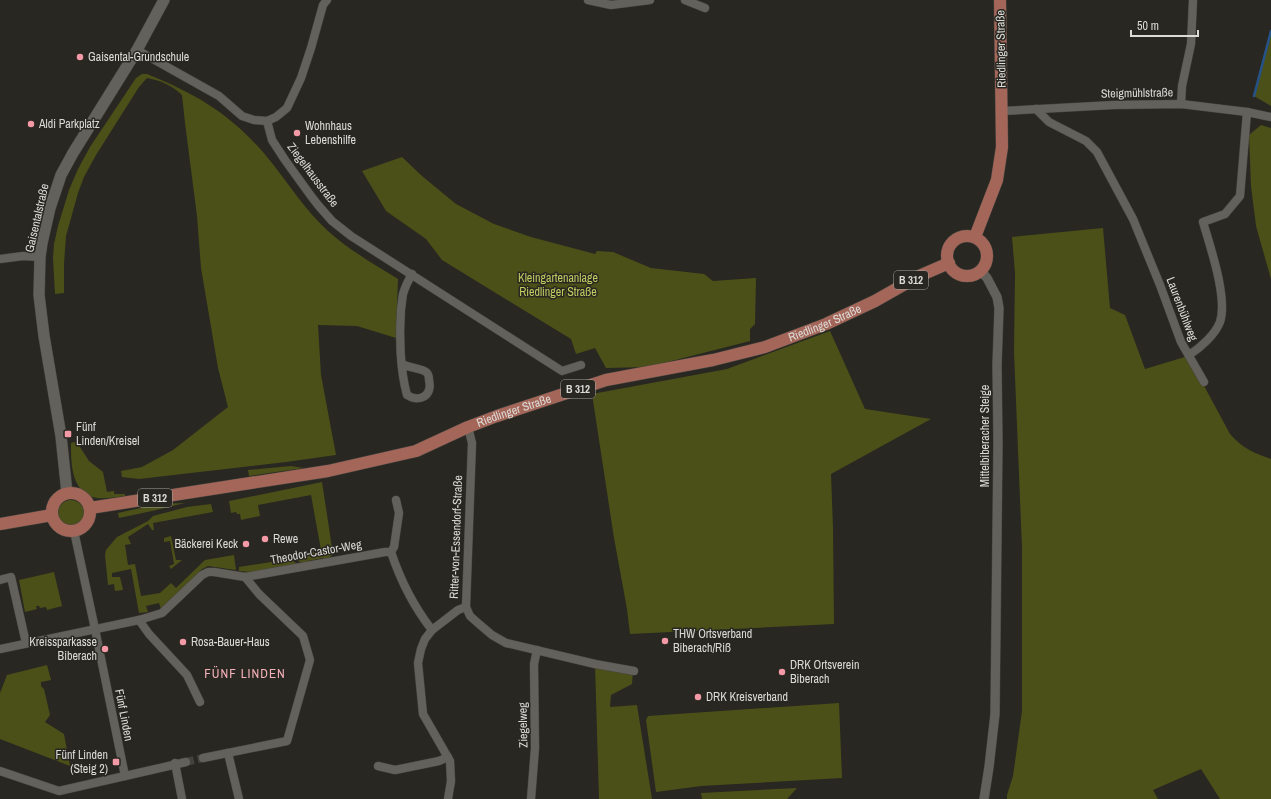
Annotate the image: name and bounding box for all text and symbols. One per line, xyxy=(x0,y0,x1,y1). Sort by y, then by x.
street label: Riedlinger Straße xyxy=(992,10,1010,88)
scale bar xyxy=(1131,12,1198,38)
text: 50 m xyxy=(1137,18,1159,34)
place label: Gaisental-Grundschule xyxy=(88,49,189,65)
marker: Gaisental-Grundschule xyxy=(75,52,85,62)
street label: Steigmühlstraße xyxy=(1101,84,1173,102)
place label: Aldi Parkplatz xyxy=(38,116,100,132)
place label: Wohnhaus Lebenshilfe xyxy=(305,118,356,148)
marker: Aldi Parkplatz xyxy=(26,119,36,129)
marker: Wohnhaus Lebenshilfe xyxy=(292,128,302,138)
street label: Ziegelhausstraße xyxy=(284,140,342,210)
street label: Gaisentalstraße xyxy=(21,182,53,254)
park label: Kleingartenanlage Riedlinger Straße xyxy=(518,270,598,300)
road number: B 312 xyxy=(894,271,928,289)
street label: Laurenbühlweg xyxy=(1162,275,1202,344)
street label: Riedlinger Straße xyxy=(786,301,864,346)
road number: B 312 xyxy=(561,380,595,398)
street label: Mittelbiberacher Steige xyxy=(977,385,993,487)
street label: Riedlinger Straße xyxy=(474,391,553,431)
place label: Fünf Linden/Kreisel xyxy=(76,419,139,449)
marker: Fünf Linden/Kreisel xyxy=(63,429,73,439)
street label: Ritter-von-Essendorf-Straße xyxy=(446,475,466,599)
road number: B 312 xyxy=(138,489,172,507)
place label: Rewe xyxy=(273,531,298,547)
marker: Rewe xyxy=(260,534,270,544)
place label: Bäckerei Keck xyxy=(175,536,238,552)
street label: Theodor-Castor-Weg xyxy=(269,536,363,568)
marker: Bäckerei Keck xyxy=(241,539,251,549)
place label: THW Ortsverband Biberach/Riß xyxy=(673,626,752,656)
place label: Kreissparkasse Biberach xyxy=(29,634,97,664)
place label: Rosa-Bauer-Haus xyxy=(191,634,270,650)
marker: THW Ortsverband Biberach/Riß xyxy=(660,636,670,646)
marker: Rosa-Bauer-Haus xyxy=(178,637,188,647)
marker: Kreissparkasse Biberach xyxy=(100,644,110,654)
place label: DRK Ortsverein Biberach xyxy=(790,657,859,687)
district label: FÜNF LINDEN xyxy=(204,665,286,682)
marker: DRK Ortsverein Biberach xyxy=(777,667,787,677)
street label: Fünf Linden xyxy=(111,688,137,742)
place label: DRK Kreisverband xyxy=(706,689,788,705)
marker: DRK Kreisverband xyxy=(693,692,703,702)
street label: Ziegelweg xyxy=(515,702,531,748)
place label: Fünf Linden (Steig 2) xyxy=(55,747,108,777)
marker: Fünf Linden (Steig 2) xyxy=(111,757,121,767)

